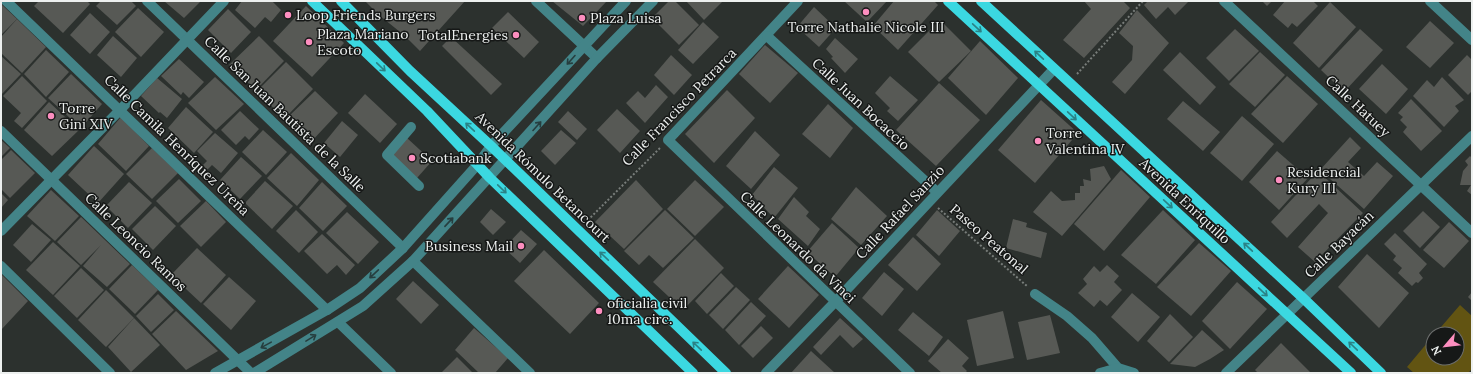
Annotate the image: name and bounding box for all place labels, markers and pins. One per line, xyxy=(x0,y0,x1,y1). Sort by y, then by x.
place label: Loop Friends Burgers xyxy=(296,6,435,24)
marker: Torre Nathalie Nicole III xyxy=(861,7,871,17)
place label: Plaza Luisa xyxy=(590,9,662,27)
marker: Loop Friends Burgers xyxy=(283,10,293,20)
marker: Plaza Luisa xyxy=(577,13,587,23)
place label: Torre Nathalie Nicole III xyxy=(788,18,944,36)
place label: Plaza Mariano Escoto xyxy=(317,25,408,59)
place label: TotalEnergies xyxy=(418,26,508,44)
marker: TotalEnergies xyxy=(511,30,521,40)
marker: Plaza Mariano Escoto xyxy=(304,37,314,47)
place label: Torre Gini XIV xyxy=(59,99,113,133)
marker: Torre Gini XIV xyxy=(46,111,56,121)
place label: Torre Valentina IV xyxy=(1045,124,1125,158)
marker: Torre Valentina IV xyxy=(1033,136,1043,146)
place label: Scotiabank xyxy=(420,149,492,167)
marker: Scotiabank xyxy=(407,153,417,163)
place label: Residencial Kury III xyxy=(1287,163,1361,197)
marker: Residencial Kury III xyxy=(1274,175,1284,185)
place label: Business Mail xyxy=(425,237,513,255)
marker: Business Mail xyxy=(516,241,526,251)
place label: oficialia civil 10ma circ. xyxy=(607,294,687,328)
marker: oficialia civil 10ma circ. xyxy=(594,306,604,316)

